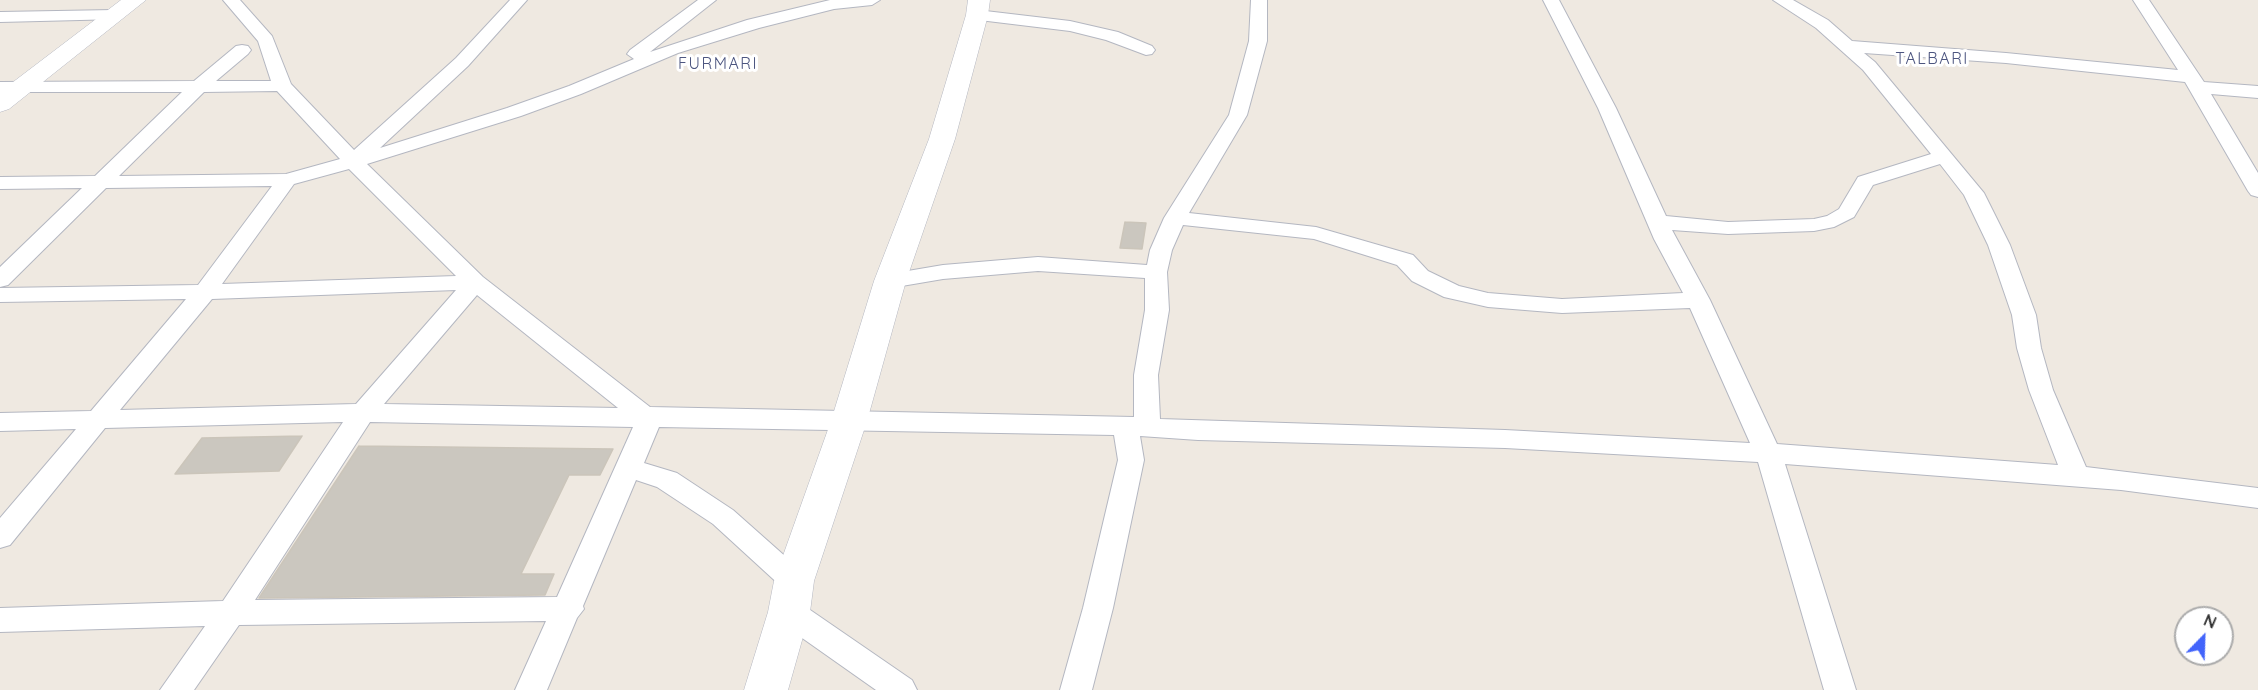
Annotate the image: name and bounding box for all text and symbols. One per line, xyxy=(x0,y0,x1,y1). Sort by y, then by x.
district label: TALBARI xyxy=(1895,49,1969,69)
district label: FURMARI xyxy=(678,54,758,74)
north arrow xyxy=(2174,606,2234,666)
text: N xyxy=(2201,610,2220,633)

